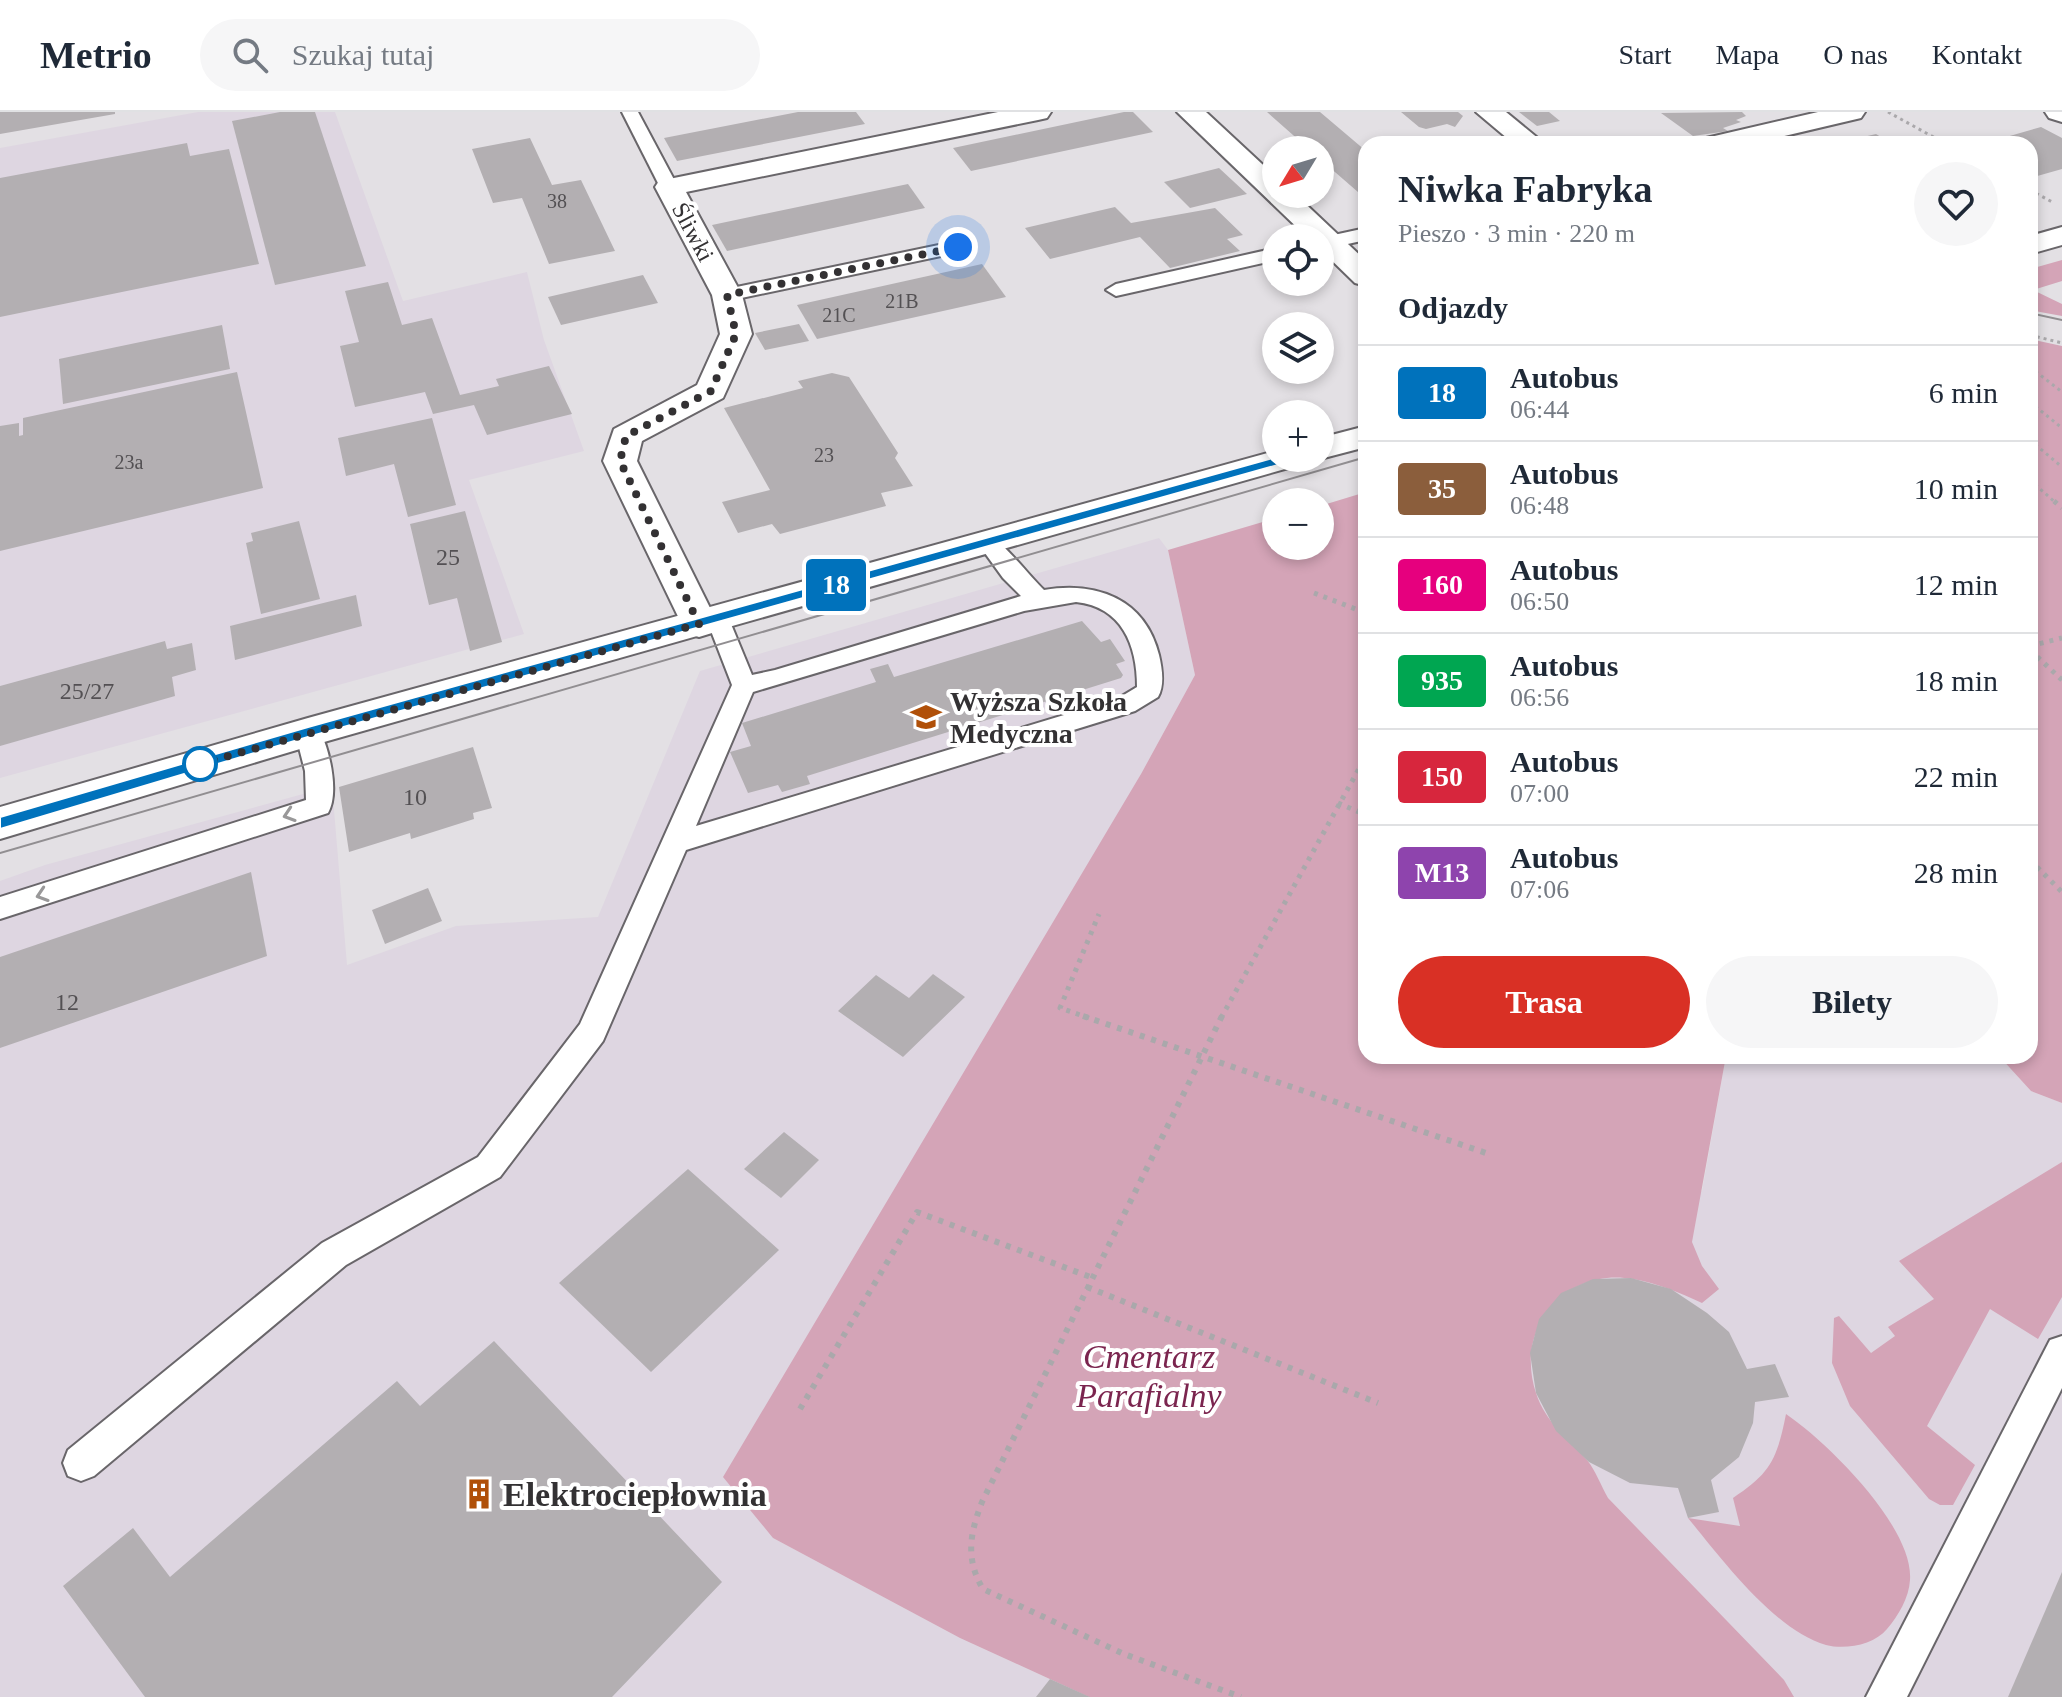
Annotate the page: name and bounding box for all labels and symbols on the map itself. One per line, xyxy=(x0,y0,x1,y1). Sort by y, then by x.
north arrow xyxy=(1262,136,1334,208)
house number: 38 xyxy=(547,190,567,212)
street label: Śliwki xyxy=(667,198,719,266)
your location xyxy=(938,227,978,267)
house number: 21B xyxy=(885,290,919,312)
house number: 21C xyxy=(822,304,856,326)
house number: 23 xyxy=(814,444,834,466)
house number: 23a xyxy=(115,451,144,473)
house number: 25 xyxy=(436,544,460,570)
line badge: 18 xyxy=(800,559,872,611)
house number: 25/27 xyxy=(60,678,114,704)
place label: Wyższa Szkoła Medyczna xyxy=(950,686,1127,749)
school or university icon: Wyższa Szkoła Medyczna xyxy=(909,700,943,734)
unlabelled marker xyxy=(183,747,217,781)
house number: 10 xyxy=(403,784,427,810)
one-way arrow xyxy=(283,806,297,822)
one-way arrow xyxy=(36,885,50,901)
house number: 12 xyxy=(55,989,79,1015)
park label: Cmentarz Parafialny xyxy=(1075,1338,1223,1414)
place label: Elektrociepłownia xyxy=(503,1476,767,1513)
building icon: Elektrociepłownia xyxy=(462,1477,496,1511)

